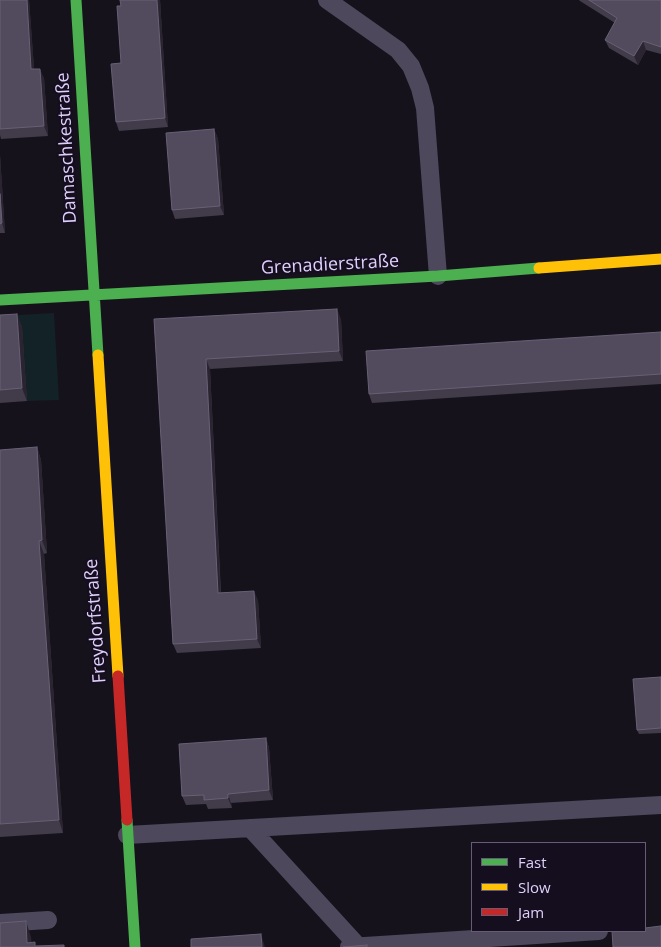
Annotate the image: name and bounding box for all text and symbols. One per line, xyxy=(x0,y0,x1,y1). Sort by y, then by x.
street label: Damaschkestraße xyxy=(52,72,82,224)
street label: Grenadierstraße xyxy=(260,251,400,279)
street label: Freydorfstraße xyxy=(81,558,111,684)
legend xyxy=(471,842,646,932)
text: Fast xyxy=(518,852,547,872)
text: Slow xyxy=(518,877,551,897)
text: Jam xyxy=(518,902,544,922)

